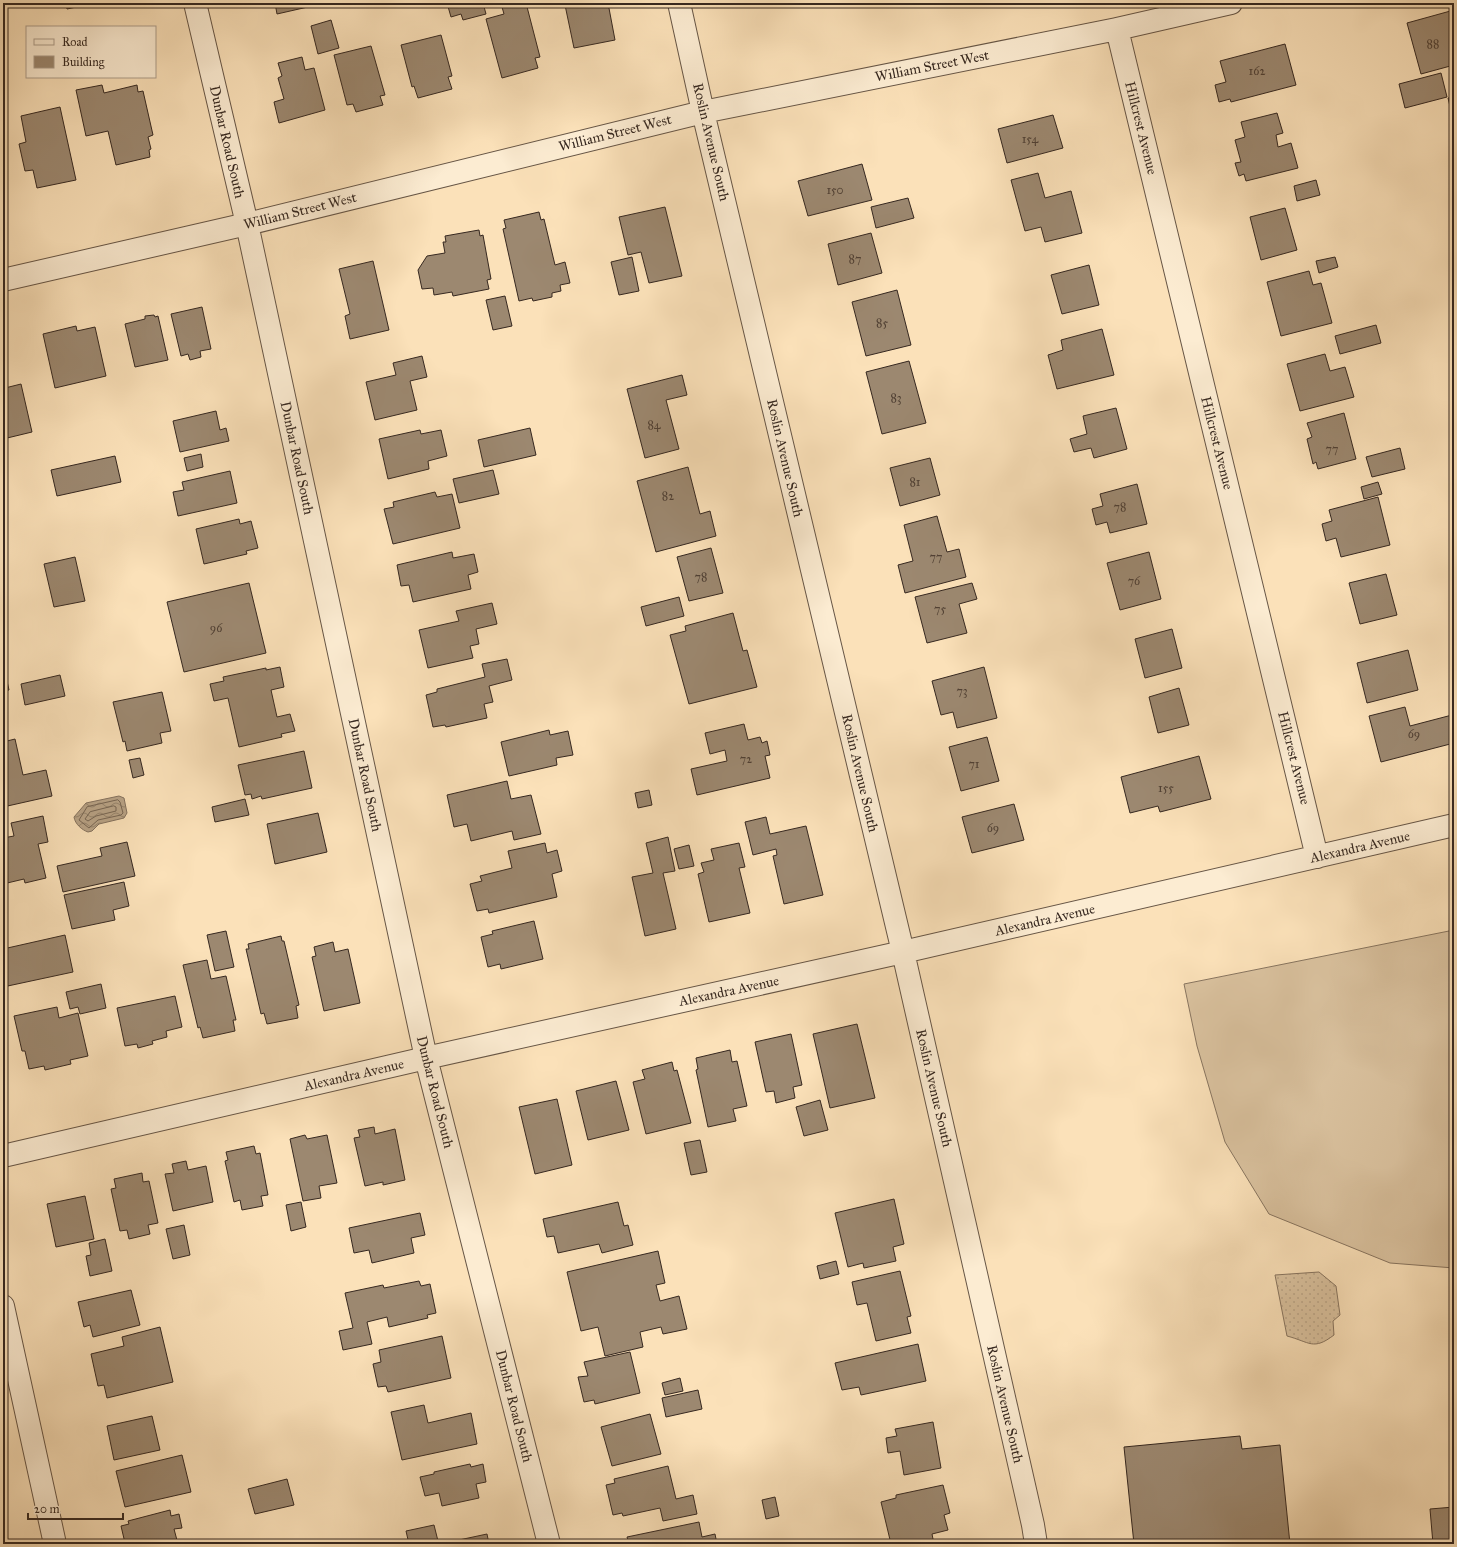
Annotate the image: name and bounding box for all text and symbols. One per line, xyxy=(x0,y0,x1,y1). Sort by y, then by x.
legend xyxy=(26,26,156,78)
text: Road xyxy=(62,35,88,49)
house number: 88 xyxy=(1427,37,1439,51)
street label: William Street West xyxy=(874,47,990,85)
text: Building xyxy=(62,55,105,70)
house number: 162 xyxy=(1249,64,1265,78)
street label: Hillcrest Avenue xyxy=(1121,80,1161,177)
street label: Roslin Avenue South xyxy=(689,81,733,203)
street label: Dunbar Road South xyxy=(206,84,248,200)
street label: William Street West xyxy=(557,111,673,155)
house number: 154 xyxy=(1022,132,1039,146)
house number: 150 xyxy=(826,183,844,197)
street label: William Street West xyxy=(242,189,358,233)
house number: 87 xyxy=(849,252,861,266)
house number: 85 xyxy=(876,316,888,330)
house number: 83 xyxy=(890,391,902,405)
street label: Hillcrest Avenue xyxy=(1197,395,1237,492)
street label: Roslin Avenue South xyxy=(763,397,807,519)
street label: Dunbar Road South xyxy=(277,400,317,516)
house number: 84 xyxy=(647,418,661,432)
house number: 77 xyxy=(1326,442,1338,456)
house number: 81 xyxy=(909,475,921,489)
house number: 82 xyxy=(662,489,674,503)
house number: 78 xyxy=(1114,500,1126,514)
house number: 77 xyxy=(930,550,942,564)
house number: 78 xyxy=(695,570,707,584)
house number: 76 xyxy=(1128,574,1141,588)
house number: 75 xyxy=(934,602,946,616)
house number: 96 xyxy=(210,621,223,635)
house number: 73 xyxy=(956,684,968,698)
street label: Hillcrest Avenue xyxy=(1274,710,1314,807)
street label: Roslin Avenue South xyxy=(838,712,882,834)
street label: Dunbar Road South xyxy=(345,717,385,833)
house number: 69 xyxy=(1408,727,1420,741)
house number: 72 xyxy=(740,752,752,766)
house number: 71 xyxy=(968,757,980,771)
house number: 155 xyxy=(1158,781,1174,795)
house number: 69 xyxy=(987,821,999,835)
street label: Alexandra Avenue xyxy=(1307,827,1412,867)
street label: Alexandra Avenue xyxy=(992,900,1097,940)
street label: Alexandra Avenue xyxy=(676,972,781,1010)
street label: Roslin Avenue South xyxy=(912,1027,956,1149)
street label: Dunbar Road South xyxy=(413,1034,457,1150)
street label: Alexandra Avenue xyxy=(301,1055,406,1095)
street label: Roslin Avenue South xyxy=(983,1343,1027,1465)
street label: Dunbar Road South xyxy=(492,1348,536,1464)
scale bar xyxy=(28,1495,123,1521)
text: 20 m xyxy=(34,1502,60,1516)

